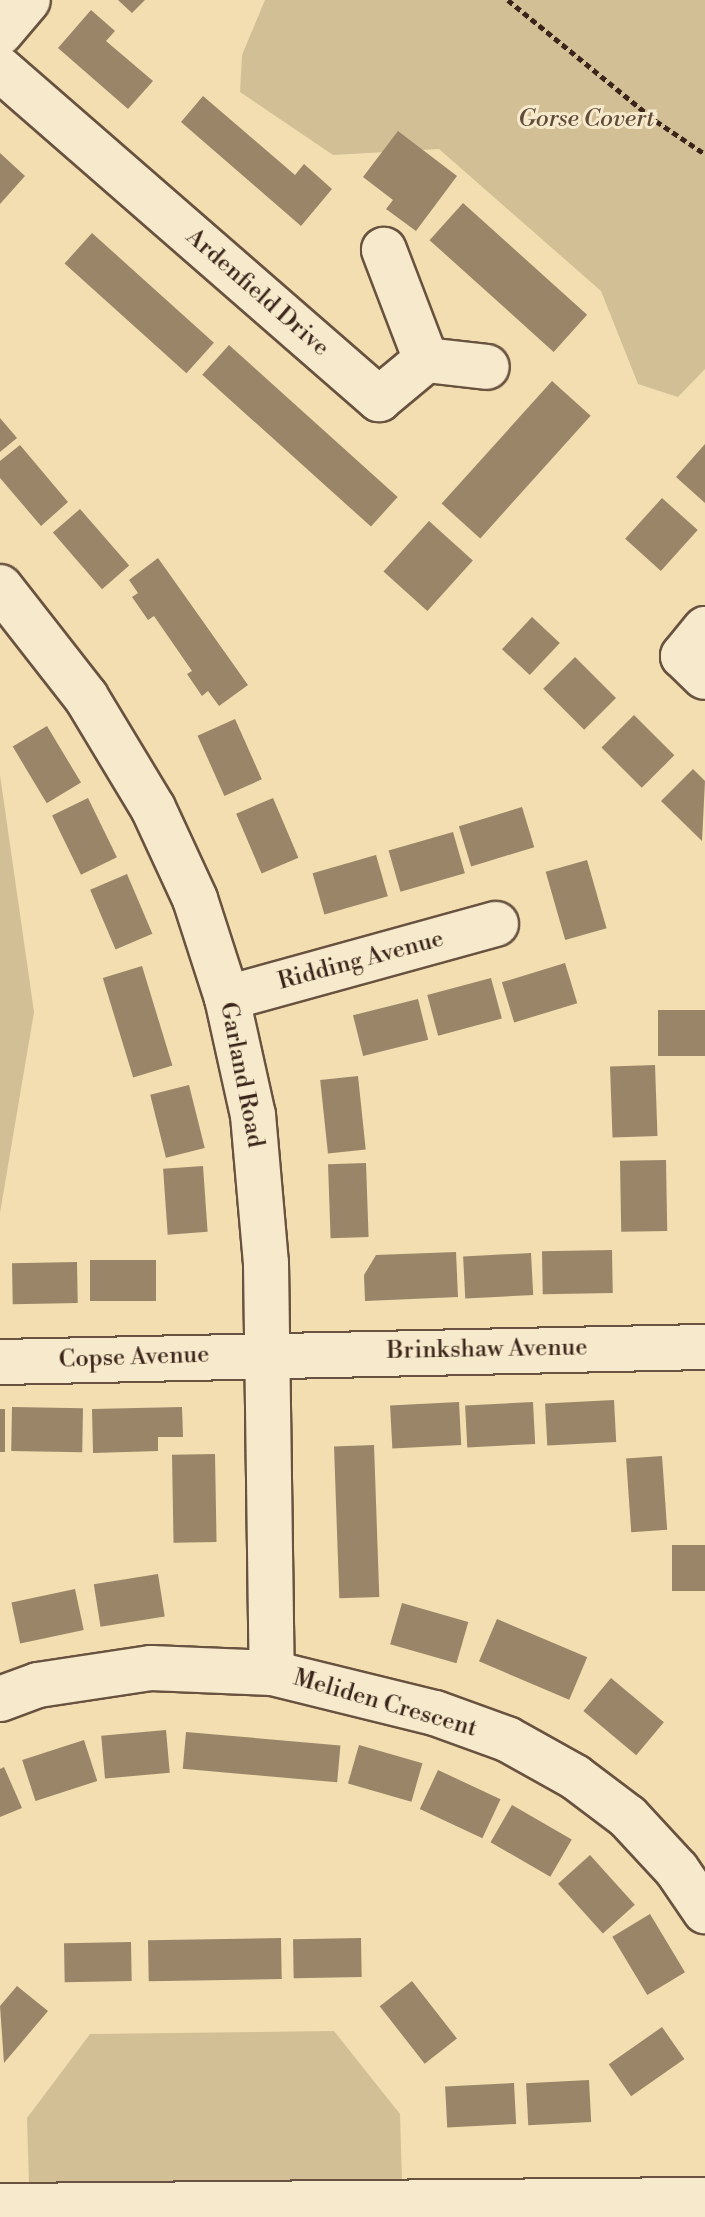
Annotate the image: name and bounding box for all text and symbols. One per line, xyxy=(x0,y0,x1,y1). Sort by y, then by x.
park label: Gorse Covert xyxy=(518,106,654,134)
street label: Ardenfield Drive xyxy=(180,223,334,363)
street label: Ridding Avenue xyxy=(275,925,447,997)
street label: Garland Road xyxy=(213,1000,269,1150)
street label: Brinkshaw Avenue xyxy=(386,1334,588,1366)
street label: Copse Avenue xyxy=(58,1341,210,1375)
street label: Meliden Crescent xyxy=(290,1664,480,1744)

